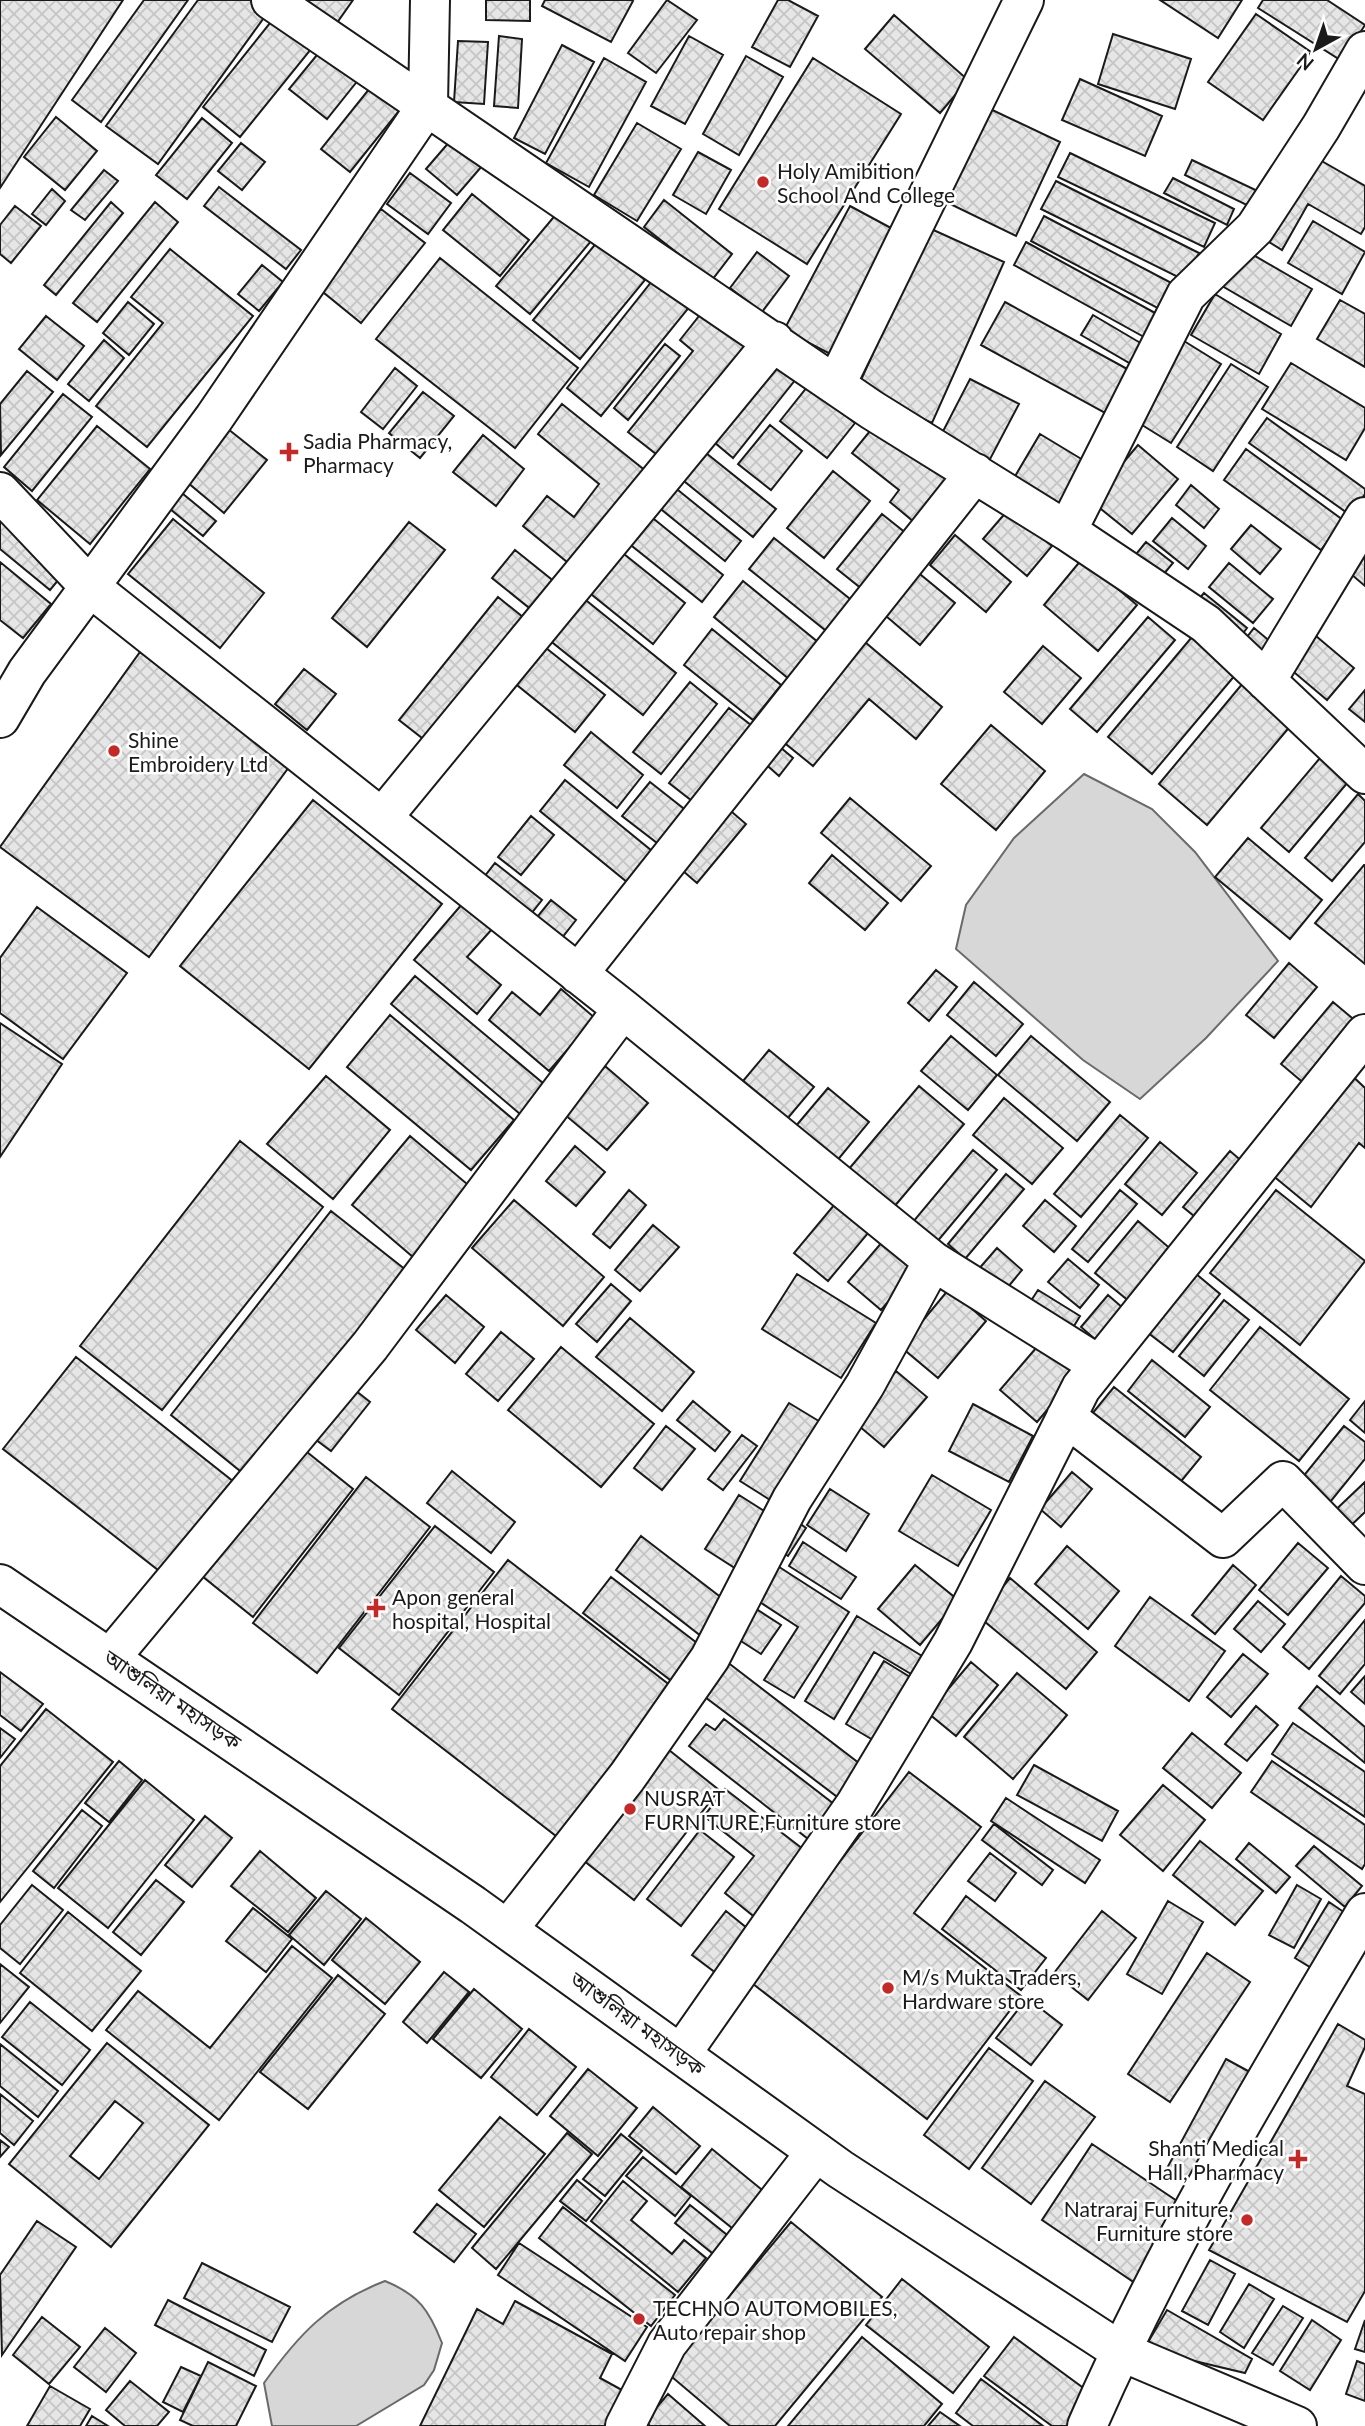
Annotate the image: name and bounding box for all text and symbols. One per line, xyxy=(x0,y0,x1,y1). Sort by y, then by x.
north arrow xyxy=(1281,14,1351,84)
text: N xyxy=(1292,49,1318,76)
place label: Holy Amibition School And College xyxy=(777,158,955,207)
marker: Holy Amibition School And College xyxy=(755,174,771,190)
place label: Sadia Pharmacy, Pharmacy xyxy=(303,428,452,477)
marker: Sadia Pharmacy, Pharmacy xyxy=(281,444,297,460)
place label: Shine Embroidery Ltd xyxy=(128,727,268,776)
marker: Shine Embroidery Ltd xyxy=(106,743,122,759)
place label: Apon general hospital, Hospital xyxy=(392,1584,551,1633)
marker: Apon general hospital, Hospital xyxy=(366,1598,386,1618)
street label: আশুলিয়া মহাসড়ক xyxy=(99,1643,247,1755)
place label: NUSRAT FURNITURE,Furniture store xyxy=(644,1785,901,1834)
marker: NUSRAT FURNITURE,Furniture store xyxy=(622,1801,638,1817)
place label: M/s Mukta Traders, Hardware store xyxy=(902,1964,1081,2013)
street label: আশুলিয়া মহাসড়ক xyxy=(565,1965,711,2081)
marker: M/s Mukta Traders, Hardware store xyxy=(880,1980,896,1996)
place label: Shanti Medical Hall, Pharmacy xyxy=(1147,2135,1284,2184)
marker: Shanti Medical Hall, Pharmacy xyxy=(1290,2151,1306,2167)
place label: Natraraj Furniture, Furniture store xyxy=(1064,2196,1233,2245)
marker: Natraraj Furniture, Furniture store xyxy=(1239,2212,1255,2228)
place label: TECHNO AUTOMOBILES, Auto repair shop xyxy=(653,2295,897,2344)
marker: TECHNO AUTOMOBILES, Auto repair shop xyxy=(631,2311,647,2327)

